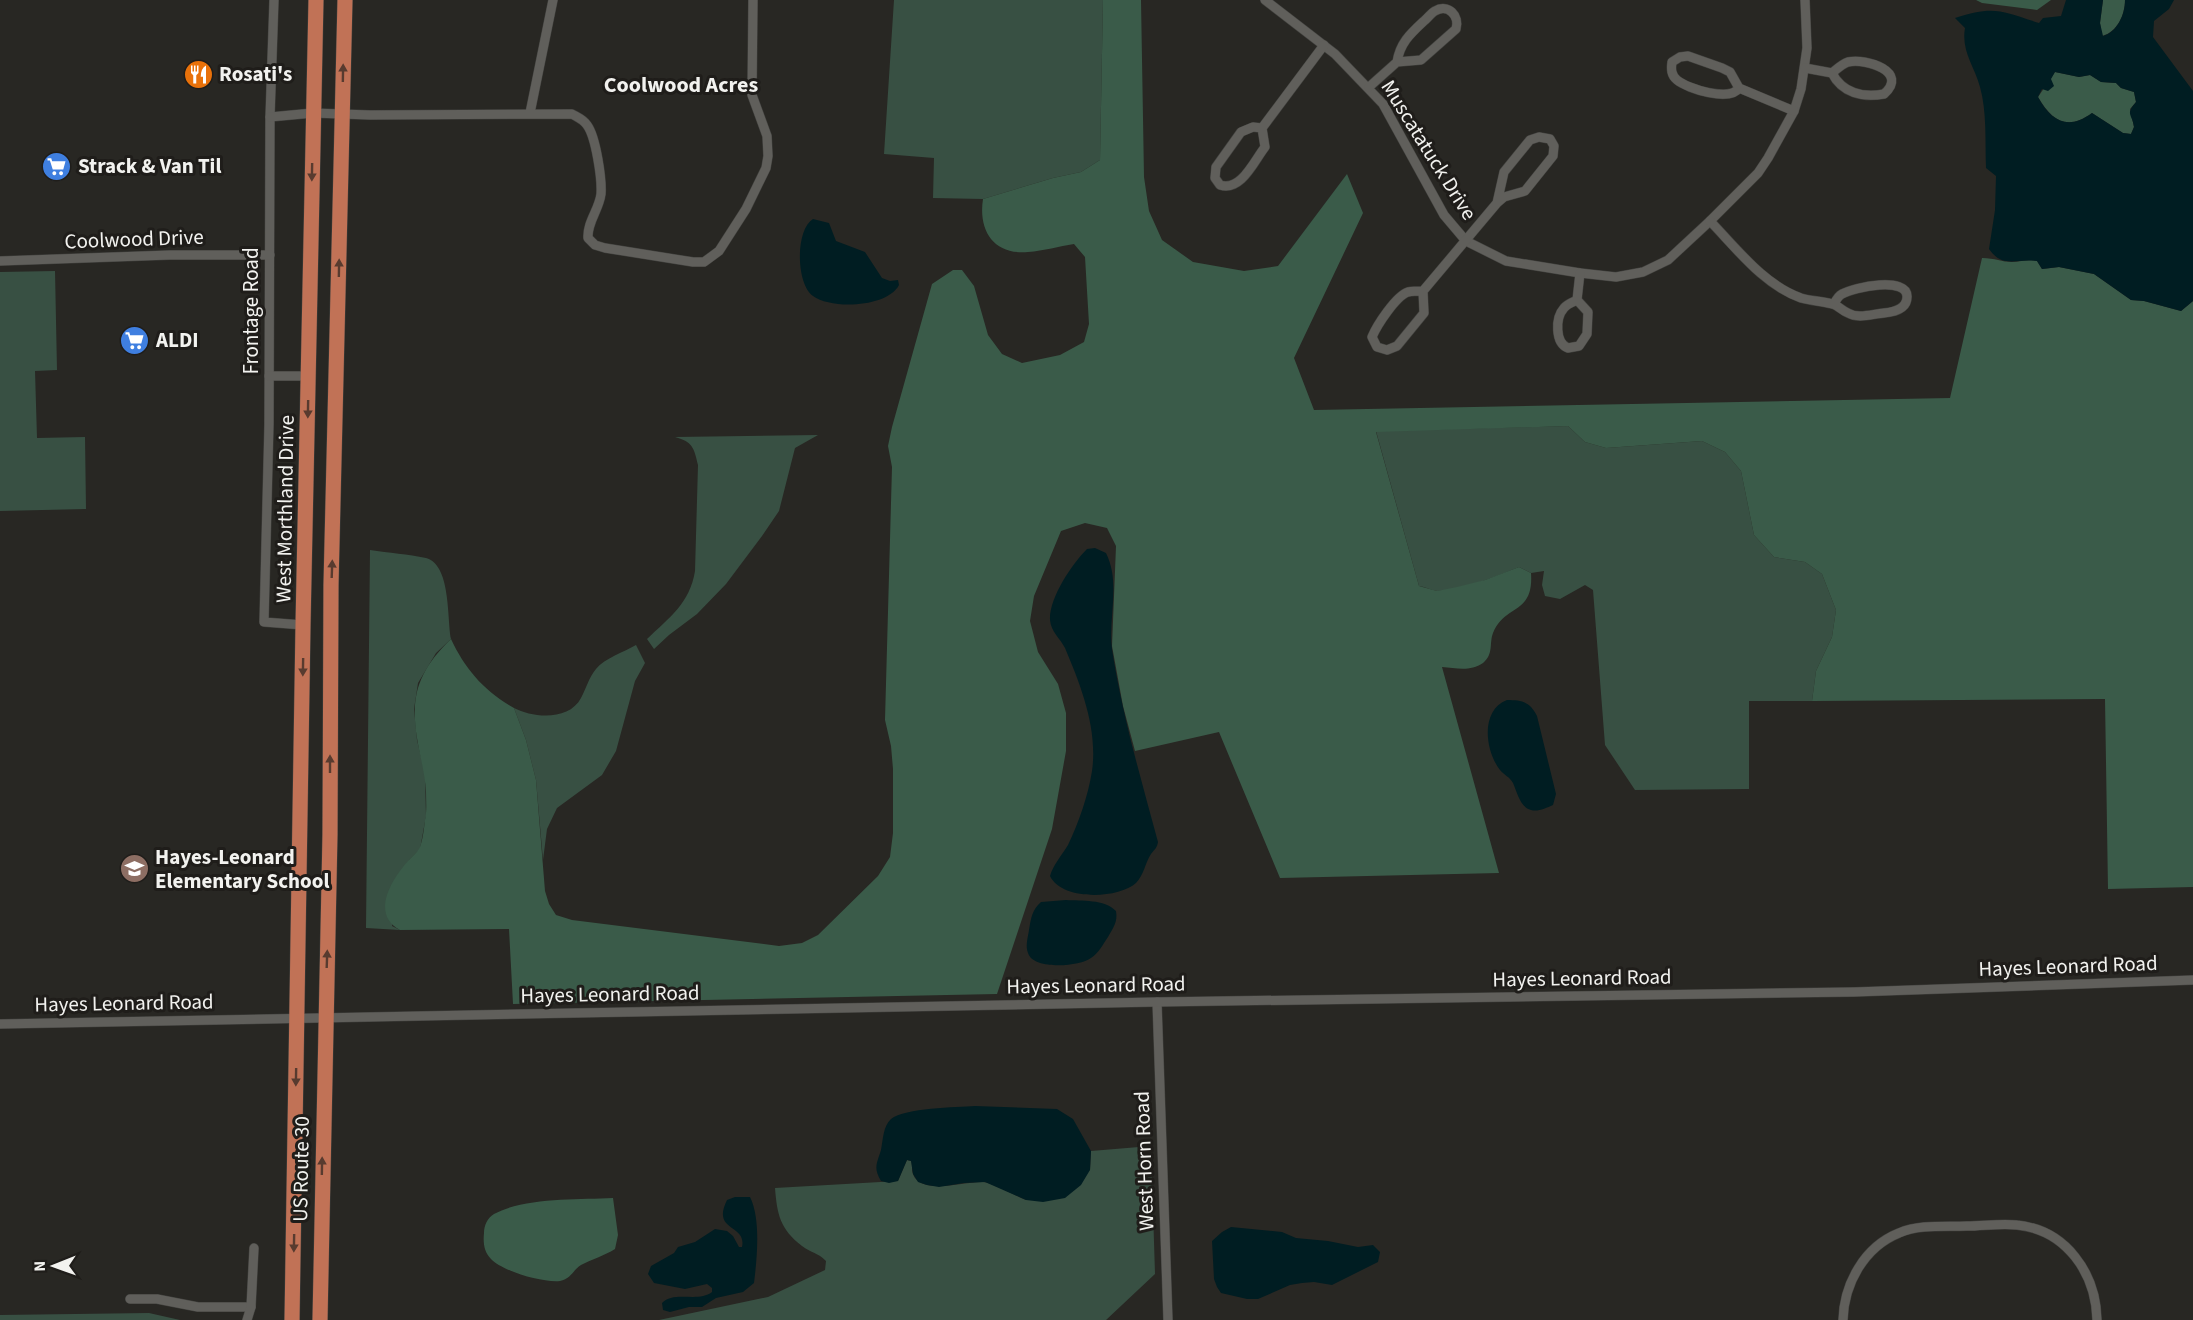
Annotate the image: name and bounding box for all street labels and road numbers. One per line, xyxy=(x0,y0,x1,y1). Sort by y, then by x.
street label: Muscatatuck Drive xyxy=(1374,74,1484,226)
street label: Coolwood Drive xyxy=(64,222,204,256)
street label: Frontage Road xyxy=(236,247,266,375)
street label: West Morthland Drive xyxy=(268,415,302,603)
street label: Hayes Leonard Road xyxy=(1978,948,2158,984)
street label: Hayes Leonard Road xyxy=(1492,961,1672,995)
street label: Hayes Leonard Road xyxy=(1006,968,1186,1002)
street label: Hayes Leonard Road xyxy=(520,977,700,1011)
street label: Hayes Leonard Road xyxy=(34,986,214,1020)
street label: West Horn Road xyxy=(1127,1091,1161,1231)
street label: US Route 30 xyxy=(285,1116,317,1222)

